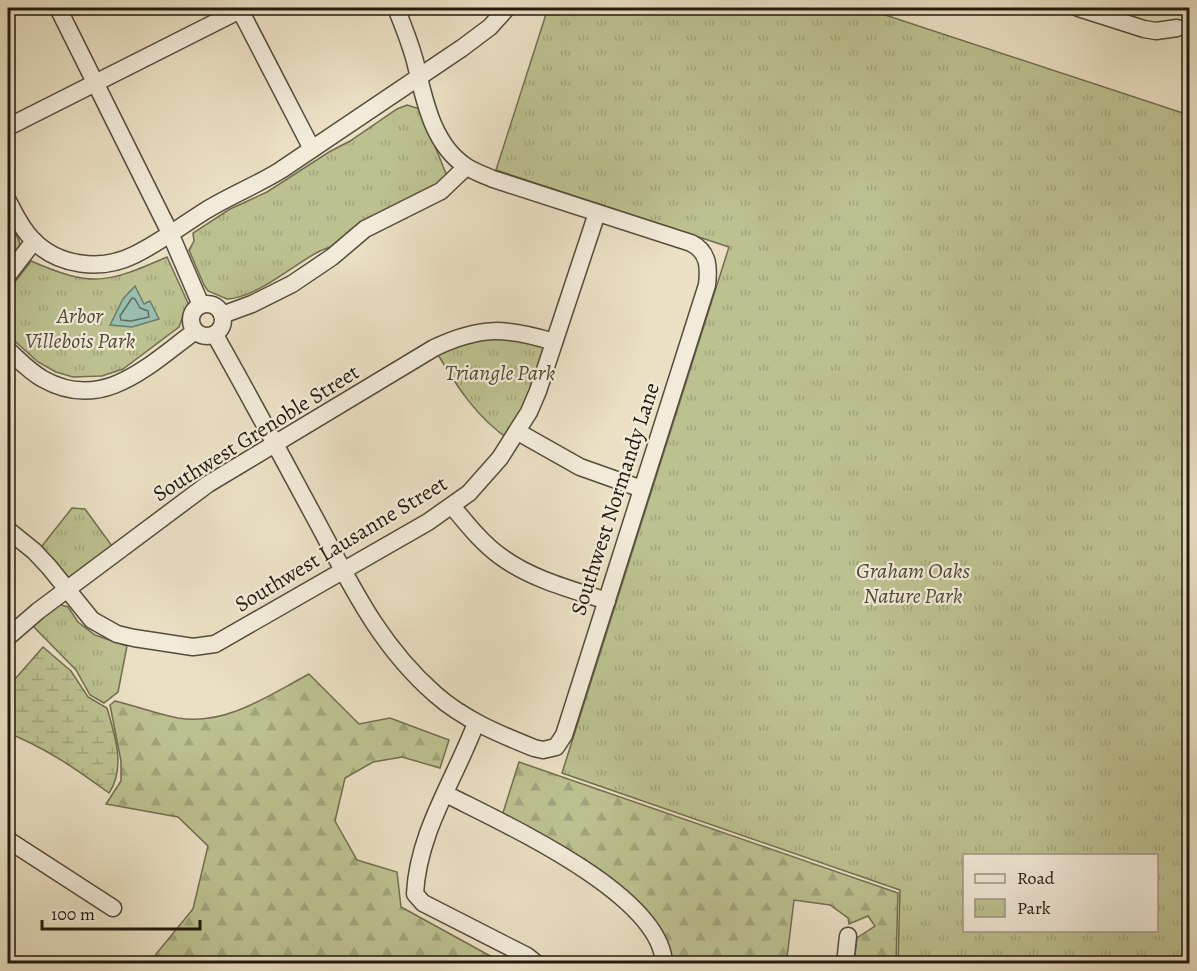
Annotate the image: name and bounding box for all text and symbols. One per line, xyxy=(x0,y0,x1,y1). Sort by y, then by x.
park label: Arbor Villebois Park xyxy=(25,301,136,356)
street label: Southwest Grenoble Street xyxy=(147,357,365,509)
park label: Triangle Park xyxy=(445,358,555,388)
street label: Southwest Normandy Lane xyxy=(563,379,667,619)
street label: Southwest Lausanne Street xyxy=(229,469,453,619)
park label: Graham Oaks Nature Park xyxy=(856,556,971,611)
legend xyxy=(963,854,1158,932)
text: Road xyxy=(1017,866,1055,890)
scale bar xyxy=(42,893,200,931)
text: Park xyxy=(1017,896,1051,920)
text: 100 m xyxy=(51,902,95,926)

